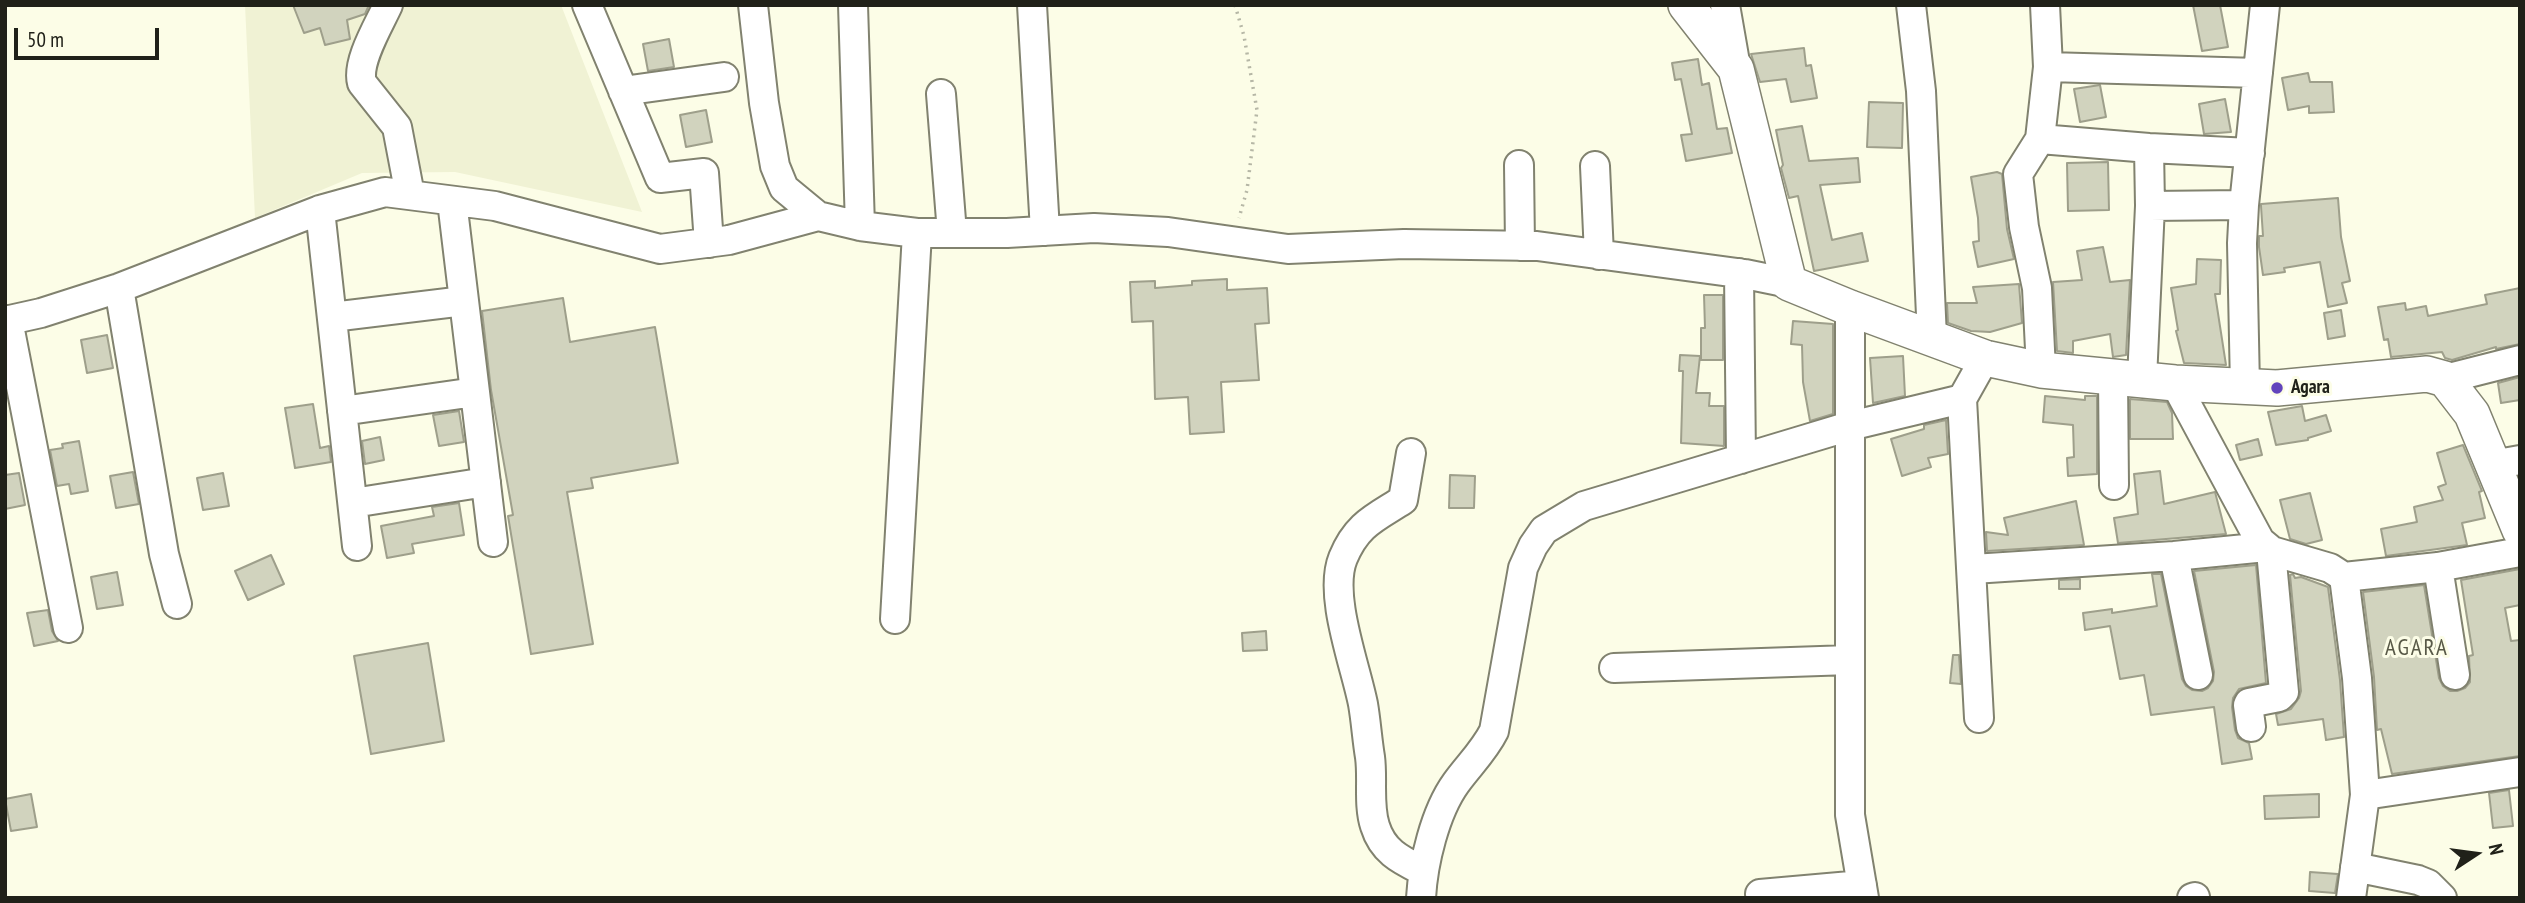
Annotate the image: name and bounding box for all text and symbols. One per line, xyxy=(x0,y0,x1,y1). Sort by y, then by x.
scale bar xyxy=(18,14,163,58)
text: 50 m xyxy=(27,26,64,53)
place label: Agara xyxy=(2291,377,2330,399)
marker: Agara xyxy=(2269,380,2285,396)
district label: AGARA xyxy=(2386,634,2448,662)
north arrow xyxy=(2441,819,2511,889)
text: N xyxy=(2484,842,2509,857)

